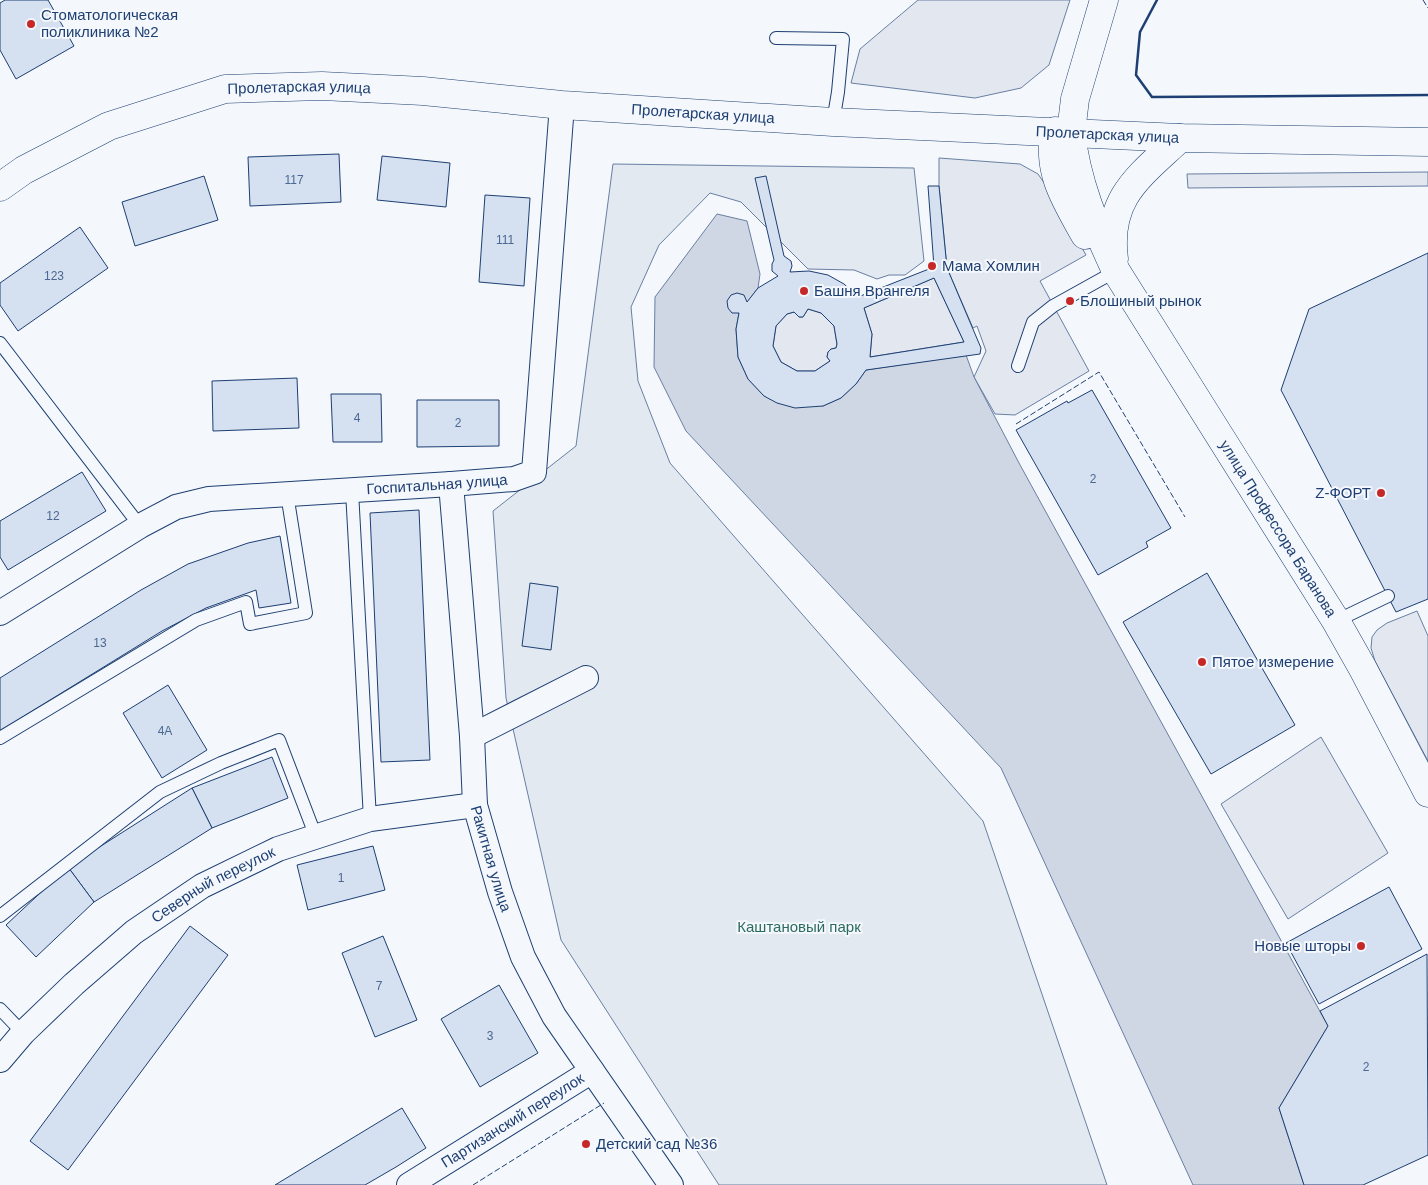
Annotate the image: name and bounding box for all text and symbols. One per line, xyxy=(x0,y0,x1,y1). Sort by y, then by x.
place label: Стоматологическая поликлиника №2 xyxy=(41,6,178,40)
marker: Стоматологическая поликлиника №2 xyxy=(25,18,37,30)
street label: Пролетарская улица xyxy=(227,77,372,97)
street label: Пролетарская улица xyxy=(631,100,776,126)
street label: Пролетарская улица xyxy=(1035,122,1180,146)
house number: 117 xyxy=(284,173,304,187)
house number: 111 xyxy=(496,233,514,247)
place label: Мама Хомлин xyxy=(942,257,1040,274)
marker: Мама Хомлин xyxy=(926,260,938,272)
house number: 123 xyxy=(44,269,64,283)
place label: Башня Врангеля xyxy=(814,282,930,299)
marker: Башня Врангеля xyxy=(798,285,810,297)
place label: Блошиный рынок xyxy=(1080,292,1202,309)
marker: Блошиный рынок xyxy=(1064,295,1076,307)
house number: 4 xyxy=(354,411,361,425)
house number: 2 xyxy=(455,416,462,430)
street label: улица Профессора Баранова xyxy=(1216,437,1341,620)
street label: Госпитальная улица xyxy=(366,470,509,497)
house number: 2 xyxy=(1090,472,1097,486)
place label: Z-ФОРТ xyxy=(1315,484,1371,501)
marker: Z-ФОРТ xyxy=(1375,487,1387,499)
house number: 12 xyxy=(46,509,60,523)
house number: 13 xyxy=(93,636,107,650)
place label: Пятое измерение xyxy=(1212,653,1334,670)
marker: Пятое измерение xyxy=(1196,656,1208,668)
house number: 4А xyxy=(158,724,172,738)
street label: Ракитная улица xyxy=(468,804,516,915)
street label: Северный переулок xyxy=(148,843,278,926)
house number: 1 xyxy=(338,871,345,885)
park label: Каштановый парк xyxy=(737,918,861,935)
place label: Новые шторы xyxy=(1254,937,1351,954)
marker: Новые шторы xyxy=(1355,940,1367,952)
house number: 7 xyxy=(376,979,383,993)
house number: 3 xyxy=(487,1029,494,1043)
house number: 2 xyxy=(1363,1060,1370,1074)
street label: Партизанский переулок xyxy=(438,1069,587,1171)
place label: Детский сад №36 xyxy=(596,1135,717,1152)
marker: Детский сад №36 xyxy=(580,1138,592,1150)

